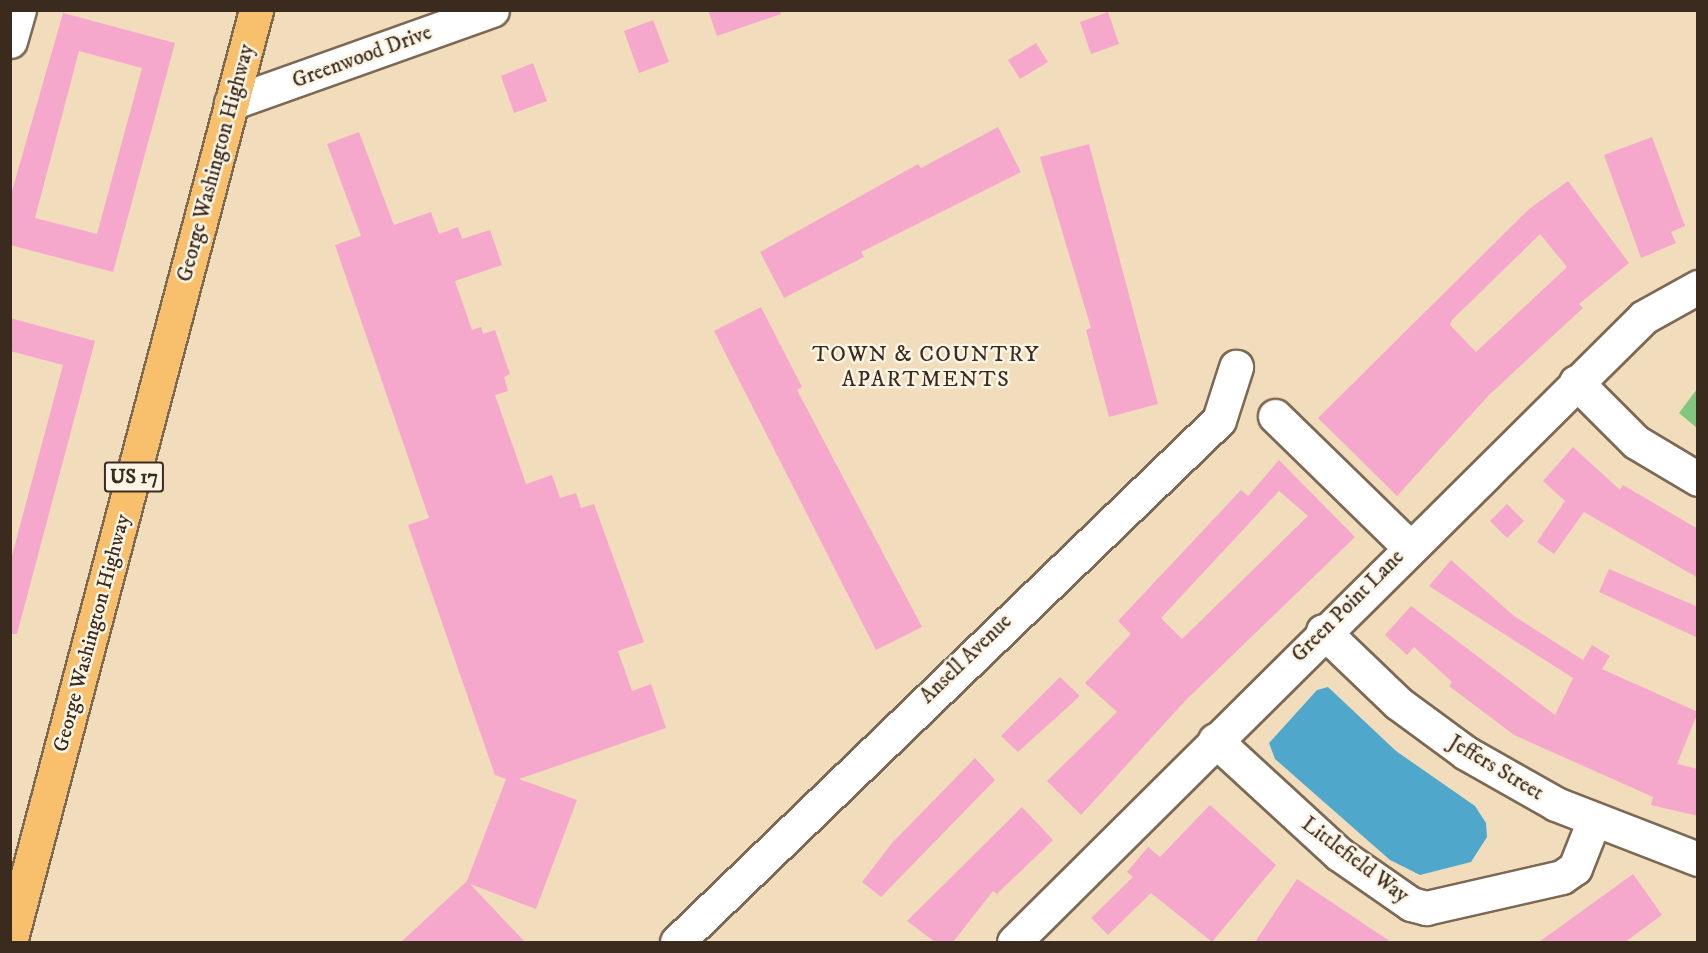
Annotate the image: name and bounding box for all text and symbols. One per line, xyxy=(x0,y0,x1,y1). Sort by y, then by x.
street label: Greenwood Drive xyxy=(289,20,435,94)
street label: George Washington Highway xyxy=(172,41,260,285)
district label: TOWN & COUNTRY APARTMENTS xyxy=(812,341,1040,392)
road number: US 17 xyxy=(102,460,166,494)
street label: George Washington Highway xyxy=(48,511,136,755)
street label: Green Point Lane xyxy=(1287,545,1409,667)
street label: Ansell Avenue xyxy=(915,609,1017,709)
street label: Jeffers Street xyxy=(1444,730,1548,806)
street label: Littlefield Way xyxy=(1297,812,1413,908)

